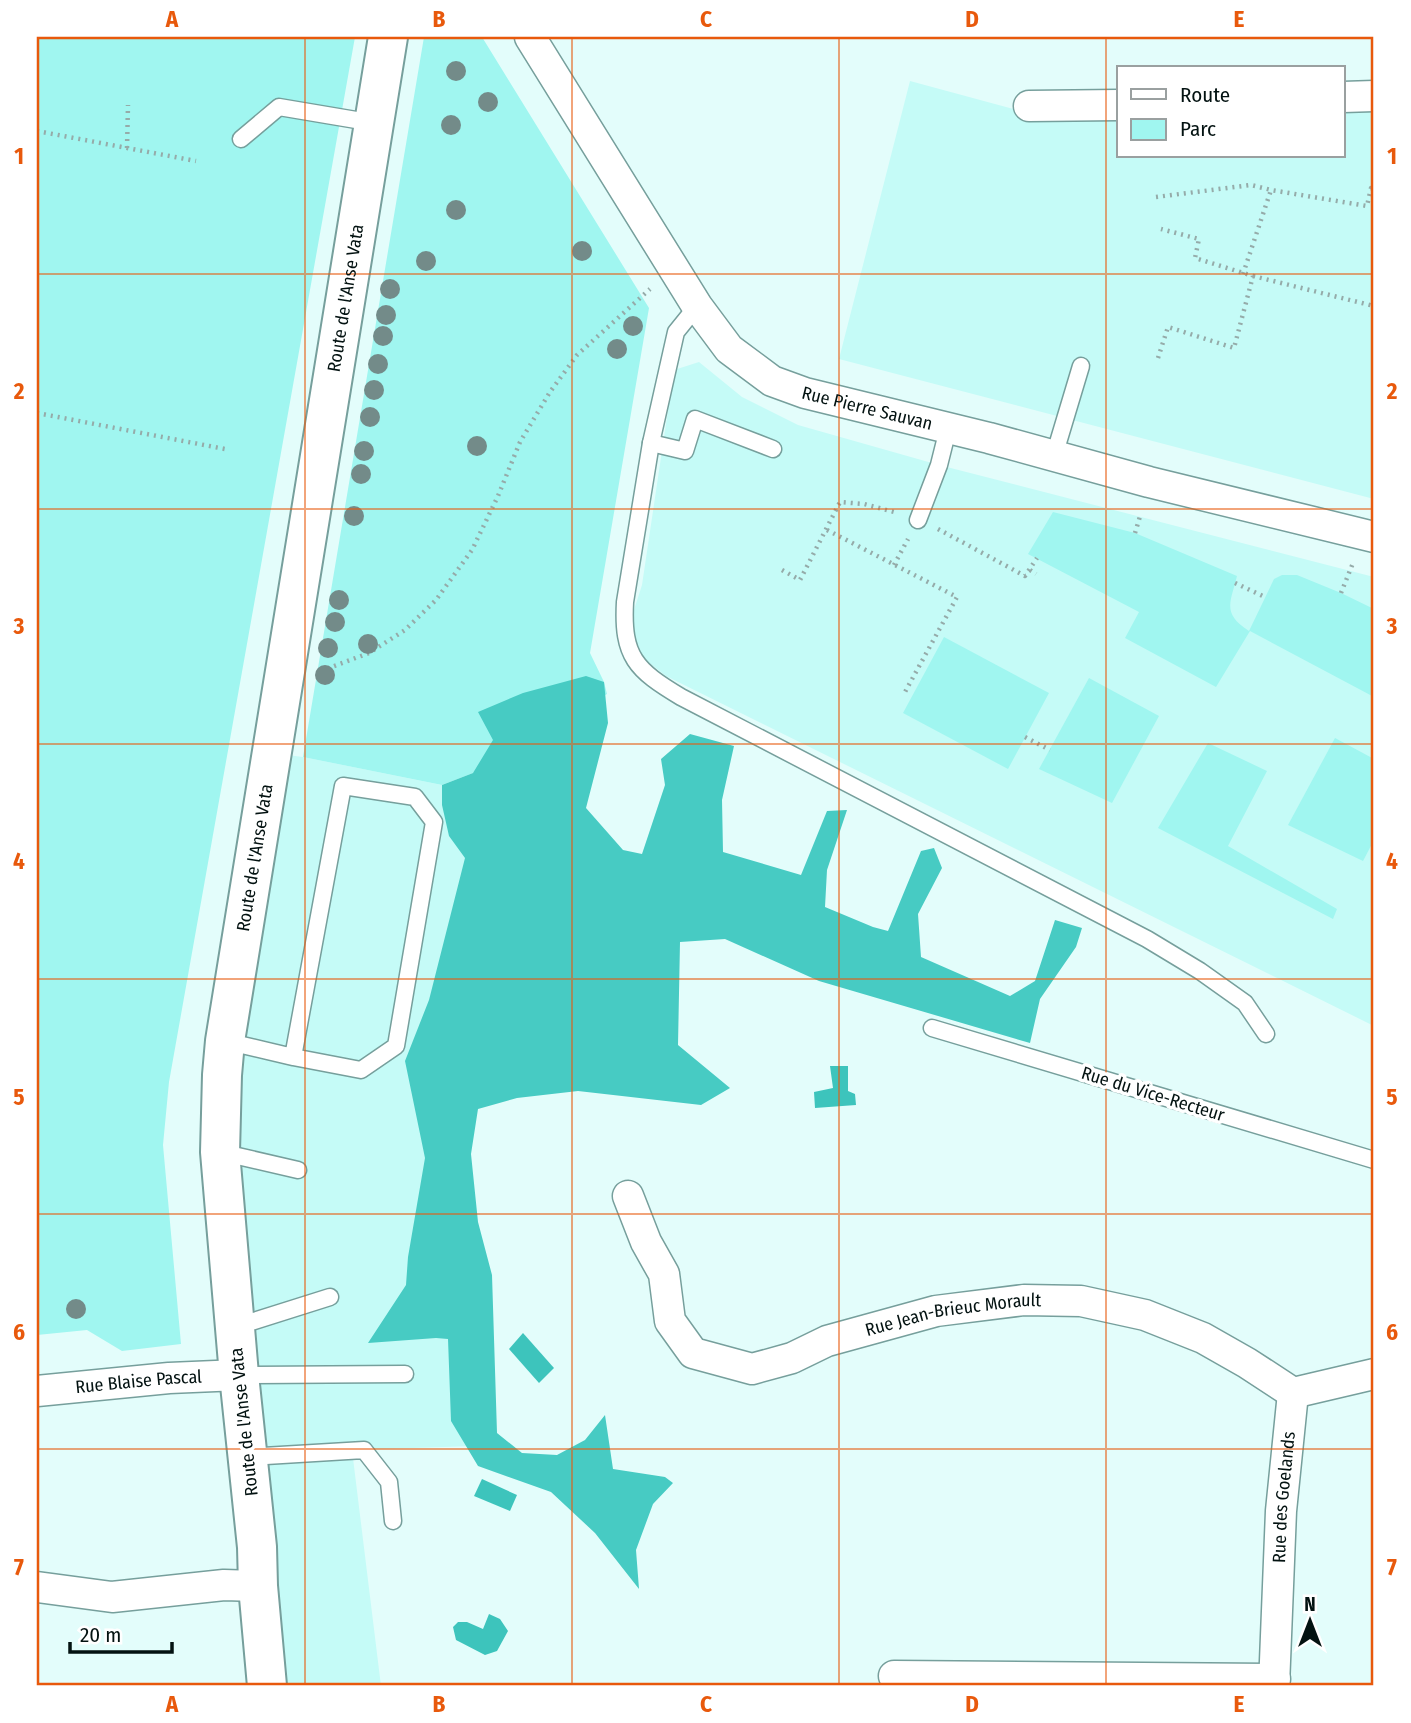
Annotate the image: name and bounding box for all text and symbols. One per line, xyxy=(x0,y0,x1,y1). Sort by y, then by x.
text: A xyxy=(165,5,179,33)
text: B xyxy=(433,5,446,33)
text: C xyxy=(700,5,712,33)
text: D xyxy=(965,5,979,33)
text: E xyxy=(1234,5,1245,33)
legend xyxy=(1117,66,1344,158)
text: Route xyxy=(1180,82,1230,108)
text: Parc xyxy=(1180,116,1216,142)
text: 1 xyxy=(14,142,24,170)
text: 1 xyxy=(1387,142,1397,170)
street label: Route de l'Anse Vata xyxy=(323,222,368,373)
text: 2 xyxy=(13,377,25,405)
text: 2 xyxy=(1386,377,1398,405)
street label: Rue Pierre Sauvan xyxy=(800,382,935,435)
text: 3 xyxy=(13,612,25,640)
text: 3 xyxy=(1386,612,1398,640)
street label: Route de l'Anse Vata xyxy=(232,782,278,933)
text: 4 xyxy=(13,847,25,875)
text: 4 xyxy=(1386,847,1398,875)
street label: Rue du Vice-Recteur xyxy=(1079,1062,1228,1126)
text: 5 xyxy=(13,1083,25,1111)
text: 5 xyxy=(1386,1083,1398,1111)
street label: Rue Jean-Brieuc Morault xyxy=(863,1289,1042,1341)
text: 6 xyxy=(13,1318,25,1346)
text: 6 xyxy=(1386,1318,1398,1346)
street label: Route de l'Anse Vata xyxy=(225,1347,263,1497)
street label: Rue Blaise Pascal xyxy=(74,1366,202,1398)
street label: Rue des Goelands xyxy=(1268,1430,1300,1563)
text: 7 xyxy=(14,1553,24,1581)
text: 7 xyxy=(1387,1553,1397,1581)
north arrow xyxy=(1274,1586,1344,1656)
text: N xyxy=(1304,1593,1316,1616)
scale bar xyxy=(70,1611,172,1655)
text: 20 m xyxy=(80,1622,121,1648)
text: A xyxy=(165,1690,179,1718)
text: B xyxy=(433,1690,446,1718)
text: C xyxy=(700,1690,712,1718)
text: D xyxy=(965,1690,979,1718)
text: E xyxy=(1234,1690,1245,1718)

